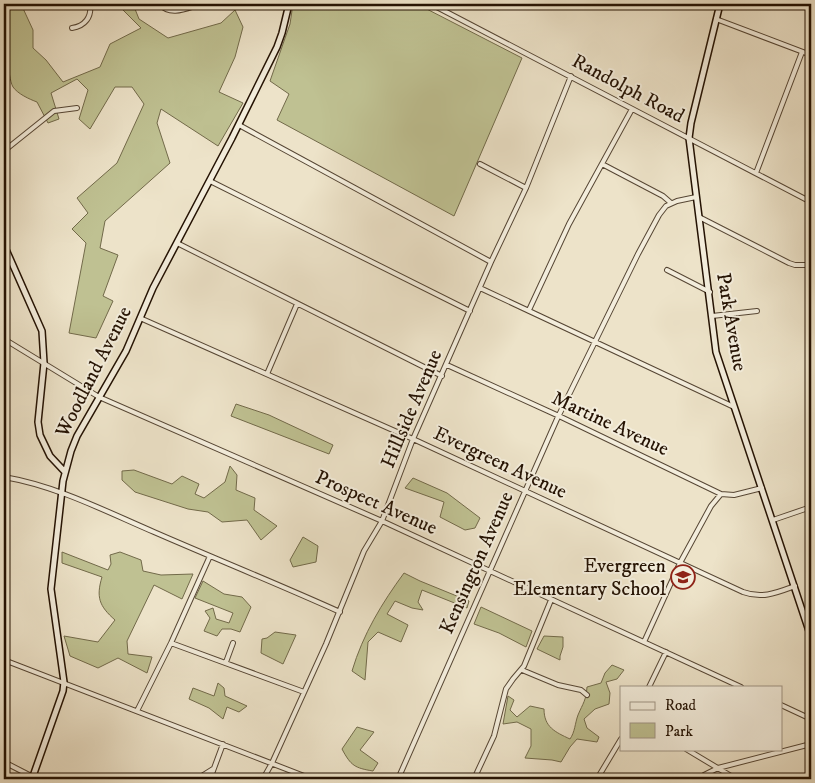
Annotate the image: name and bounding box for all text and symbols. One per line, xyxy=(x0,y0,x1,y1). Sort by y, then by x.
street label: Randolph Road xyxy=(567,49,689,129)
street label: Park Avenue xyxy=(710,271,752,373)
street label: Woodland Avenue xyxy=(50,302,138,443)
street label: Hillside Avenue xyxy=(376,346,448,472)
street label: Martine Avenue xyxy=(547,386,673,462)
street label: Evergreen Avenue xyxy=(429,421,571,505)
street label: Prospect Avenue xyxy=(311,465,441,541)
street label: Kensington Avenue xyxy=(434,488,520,638)
place label: Evergreen Elementary School xyxy=(513,554,667,602)
school or university icon: Evergreen Elementary School xyxy=(670,564,696,590)
legend xyxy=(620,686,782,750)
text: Road xyxy=(665,696,697,715)
text: Park xyxy=(665,722,694,741)

